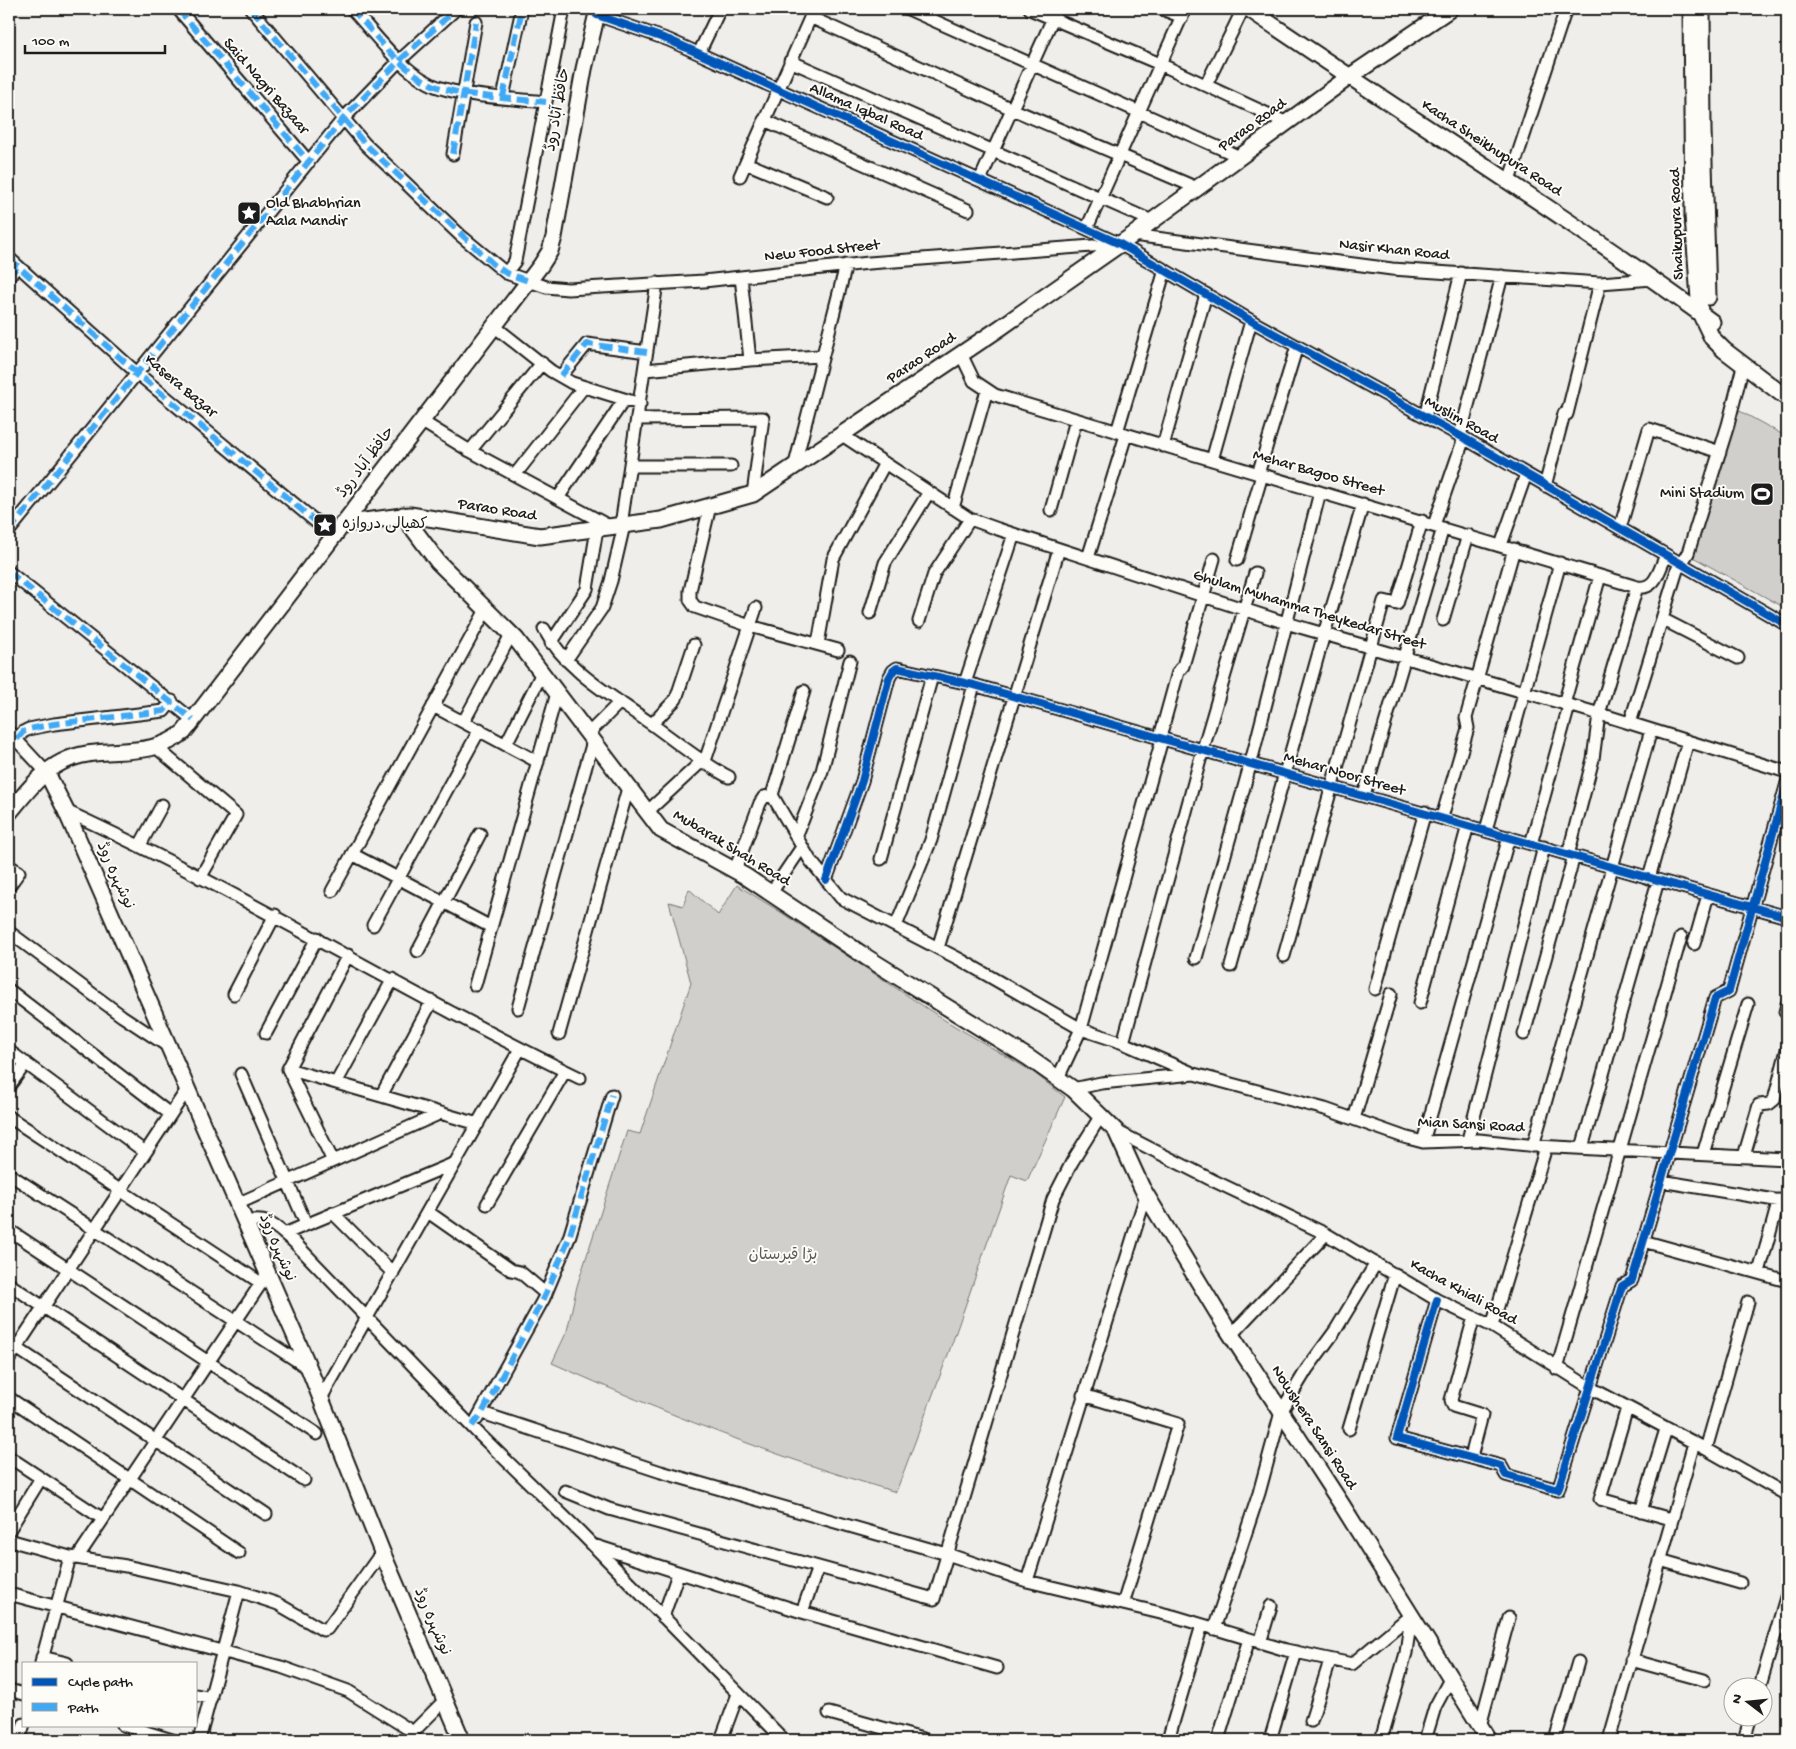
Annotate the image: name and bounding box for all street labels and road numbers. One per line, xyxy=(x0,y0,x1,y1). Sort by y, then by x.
street label: Said Nagri Bazaar xyxy=(218,35,313,140)
street label: حافظ آباد روڈ xyxy=(541,67,576,153)
street label: Allama Iqbal Road xyxy=(806,79,927,147)
street label: Parao Road xyxy=(1215,94,1292,158)
street label: Kacha Sheikhupura Road xyxy=(1417,96,1566,203)
street label: Shaikupura Road xyxy=(1667,166,1689,280)
street label: New Food Street xyxy=(764,236,882,267)
street label: Nasir Khan Road xyxy=(1338,236,1452,266)
street label: Parao Road xyxy=(883,328,962,390)
street label: Kasera Bazar xyxy=(140,351,221,424)
street label: Muslim Road xyxy=(1421,393,1503,450)
street label: حافظ آباد روڈ xyxy=(333,423,400,503)
street label: Mehar Bagoo Street xyxy=(1250,446,1387,502)
street label: Parao Road xyxy=(455,495,539,527)
street label: Ghulam Muhamma Theykedar Street xyxy=(1191,567,1429,656)
street label: Mehar Noor Street xyxy=(1281,749,1408,802)
street label: Mubarak Shah Road xyxy=(669,806,795,892)
street label: نوشہرہ روڈ xyxy=(91,839,138,913)
street label: Mian Sansi Road xyxy=(1417,1114,1526,1138)
street label: نوشہرہ روڈ xyxy=(253,1211,300,1285)
street label: Kacha Khiali Road xyxy=(1406,1256,1521,1331)
street label: Nowshera Sansi Road xyxy=(1266,1362,1361,1495)
street label: نوشہرہ روڈ xyxy=(408,1585,455,1659)

